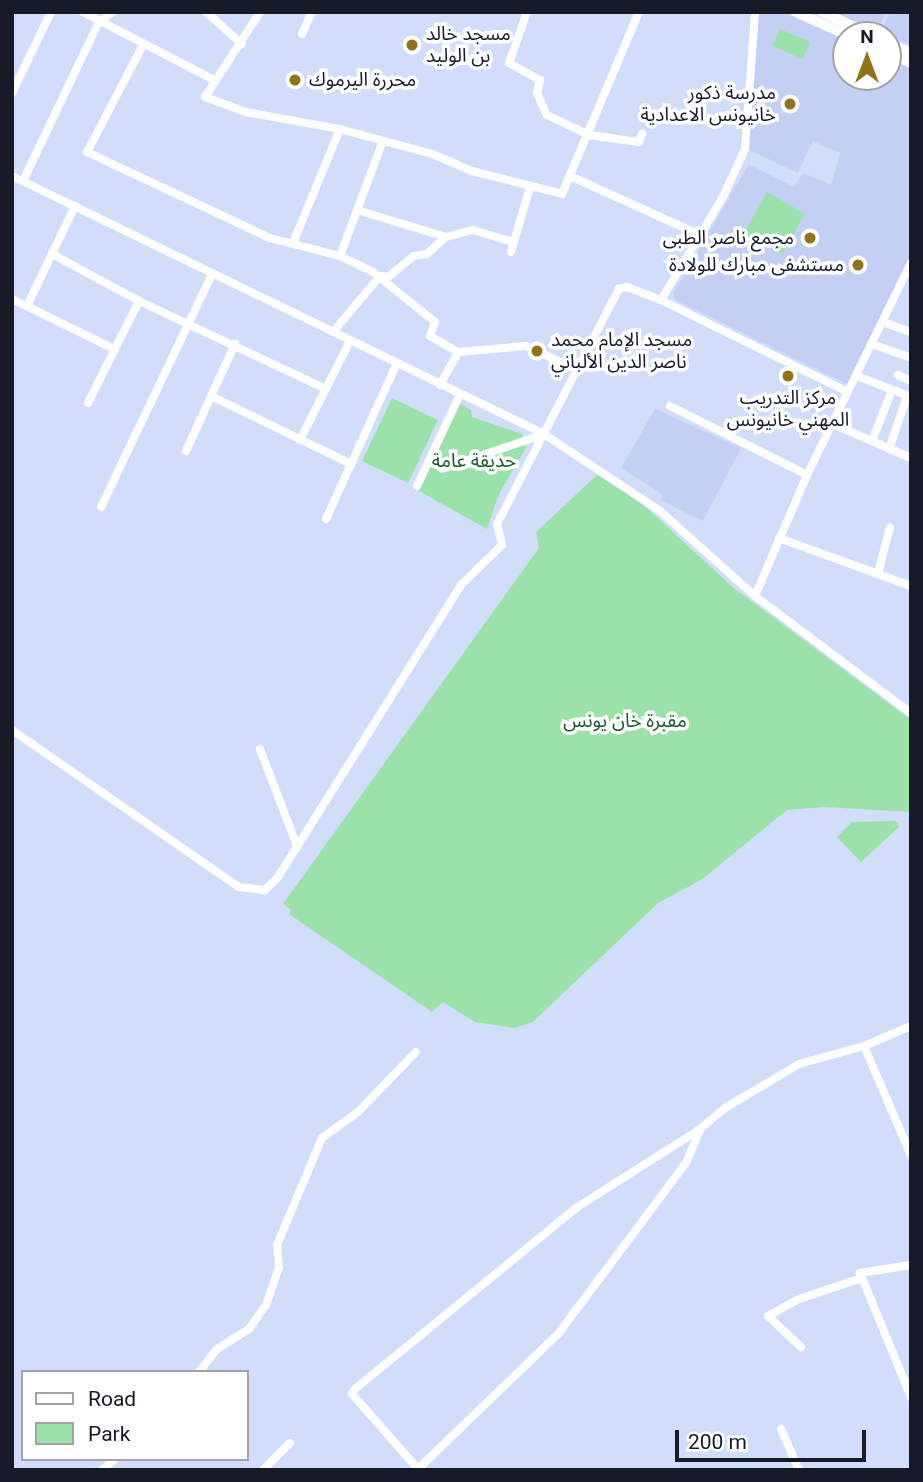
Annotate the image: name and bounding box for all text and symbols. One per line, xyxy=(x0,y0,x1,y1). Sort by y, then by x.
north arrow xyxy=(832,21,902,91)
place label: مسجد خالد بن الوليد xyxy=(426,23,511,67)
text: N xyxy=(860,25,874,48)
marker: مسجد خالد بن الوليد xyxy=(404,37,420,53)
place label: محررة اليرموك xyxy=(309,69,416,91)
marker: محررة اليرموك xyxy=(287,72,303,88)
place label: مدرسة ذكور خانيونس الاعدادية xyxy=(640,82,776,126)
marker: مدرسة ذكور خانيونس الاعدادية xyxy=(782,96,798,112)
place label: مجمع ناصر الطبى xyxy=(663,227,794,249)
marker: مجمع ناصر الطبى xyxy=(800,228,820,248)
place label: مستشفى مبارك للولادة xyxy=(669,254,844,276)
marker: مستشفى مبارك للولادة xyxy=(850,257,866,273)
place label: مسجد الإمام محمد ناصر الدين الألباني xyxy=(551,329,692,373)
marker: مسجد الإمام محمد ناصر الدين الألباني xyxy=(529,343,545,359)
marker: مركز التدريب المهني خانيونس xyxy=(780,368,796,384)
place label: مركز التدريب المهني خانيونس xyxy=(727,387,849,431)
park label: حديقة عامة xyxy=(432,450,516,472)
park label: مقبرة خان يونس xyxy=(563,710,687,732)
legend xyxy=(21,1370,248,1461)
text: Road xyxy=(88,1387,136,1411)
scale bar xyxy=(678,1416,869,1460)
text: Park xyxy=(88,1422,130,1446)
text: 200 m xyxy=(688,1430,747,1454)

